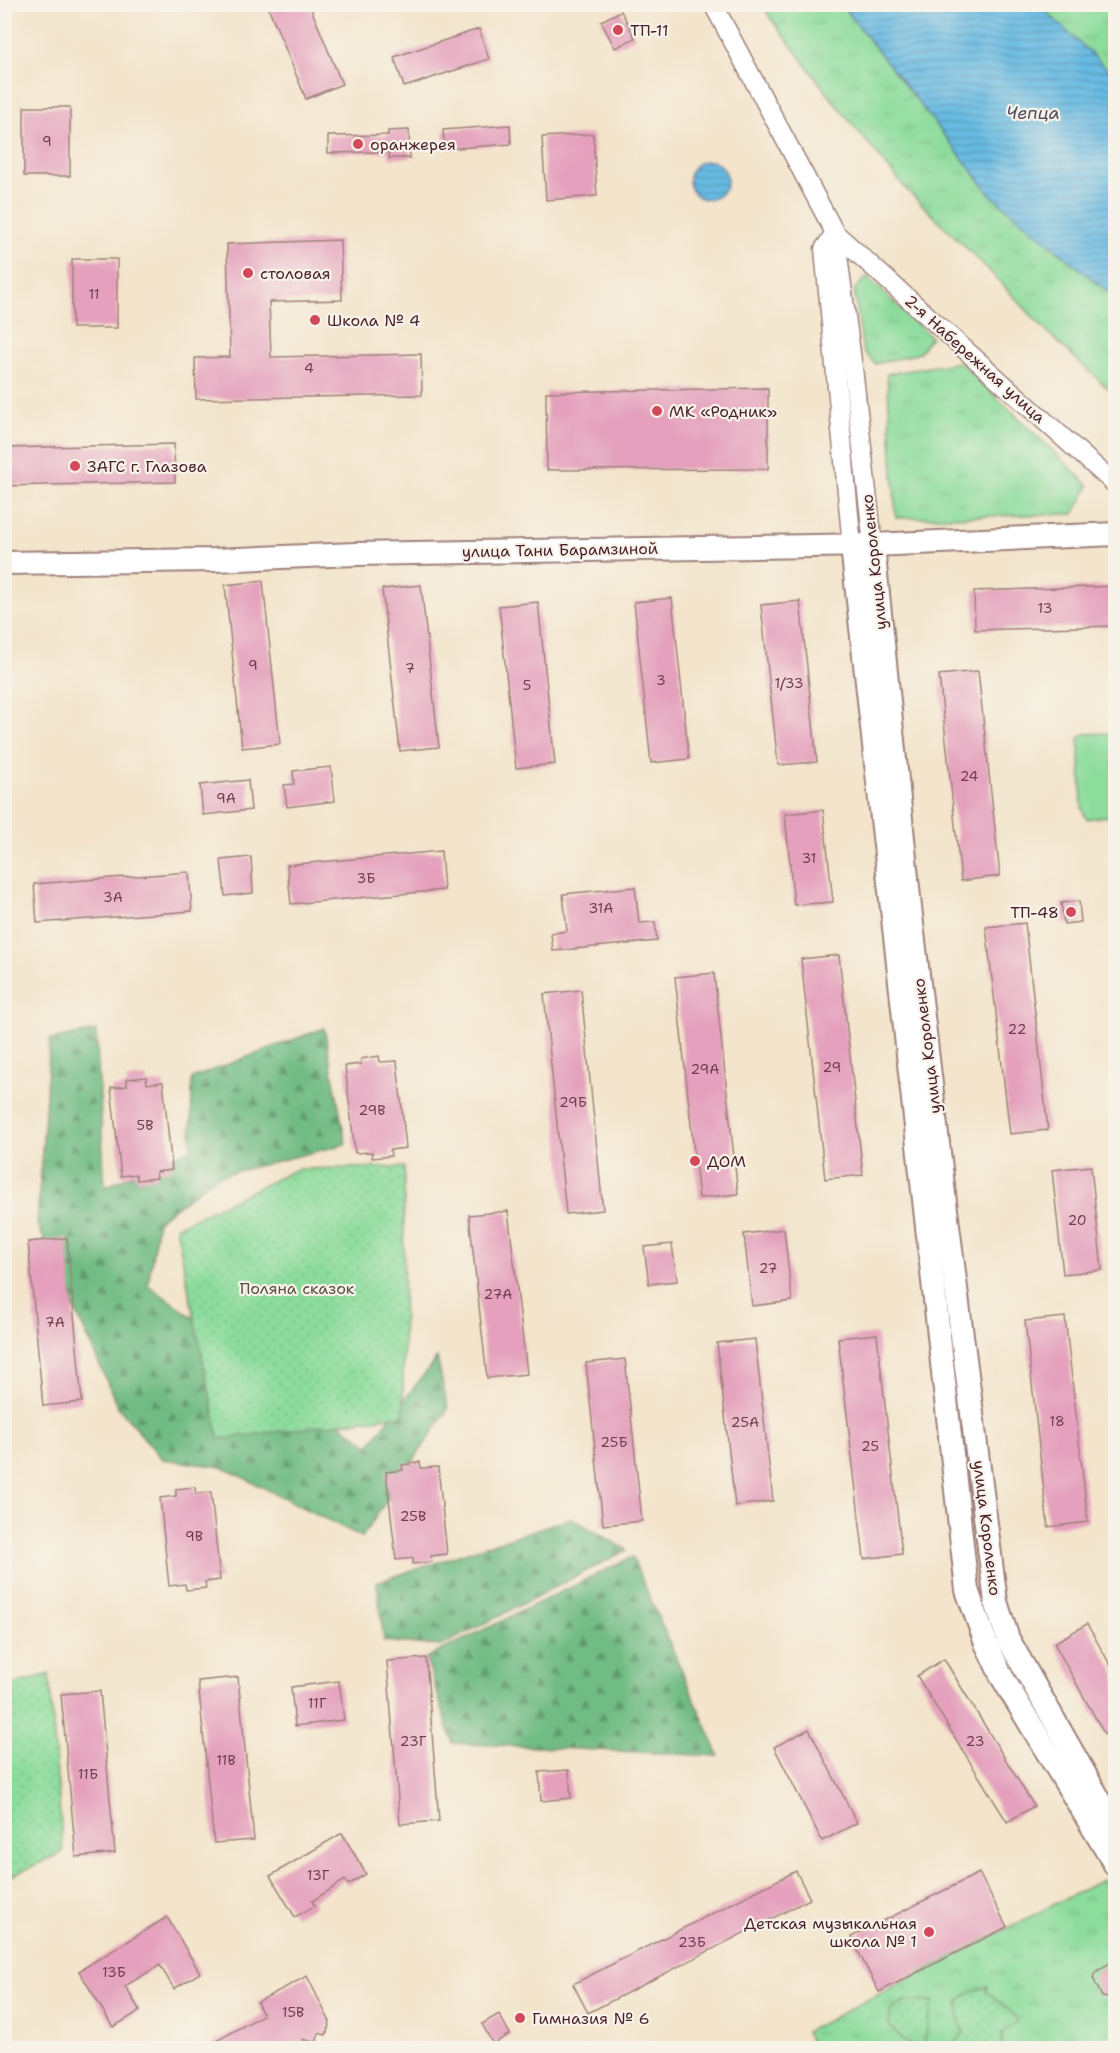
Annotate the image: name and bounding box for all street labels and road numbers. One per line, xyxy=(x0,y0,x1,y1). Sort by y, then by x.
street label: 2-я Набережная улица xyxy=(900,290,1050,428)
street label: улица Короленко xyxy=(856,493,892,631)
street label: улица Тани Барамзиной xyxy=(462,538,658,562)
street label: улица Короленко xyxy=(908,977,946,1115)
street label: улица Короленко xyxy=(968,1459,1006,1597)

